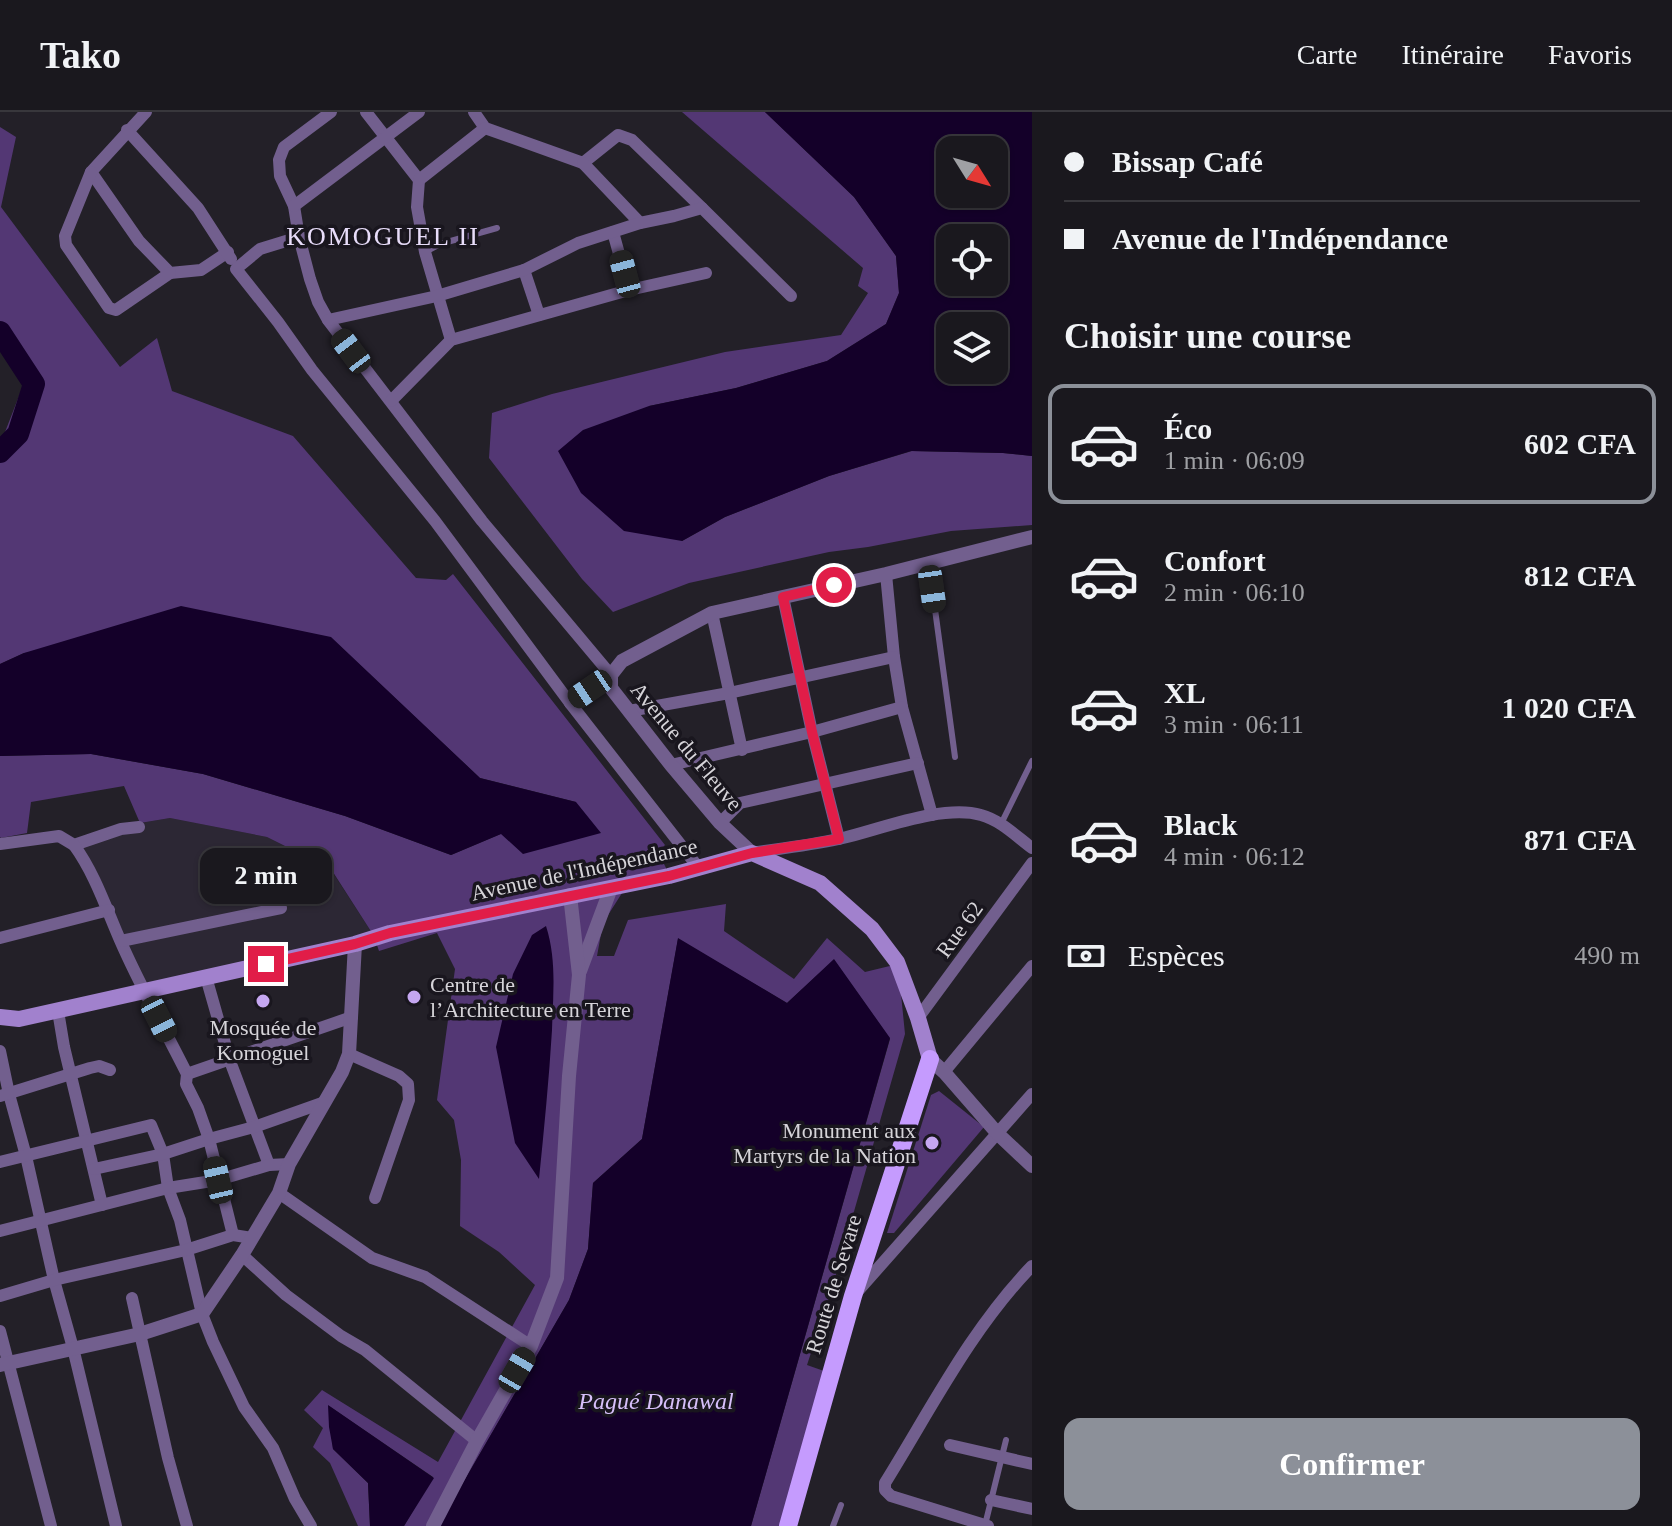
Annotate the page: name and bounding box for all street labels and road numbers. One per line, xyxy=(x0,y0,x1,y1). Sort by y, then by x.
street label: Avenue du Fleuve xyxy=(626,677,748,816)
street label: Avenue de l'Indépendance xyxy=(469,833,700,906)
street label: Rue 62 xyxy=(931,896,988,962)
street label: Route de Sevare xyxy=(800,1212,867,1357)

